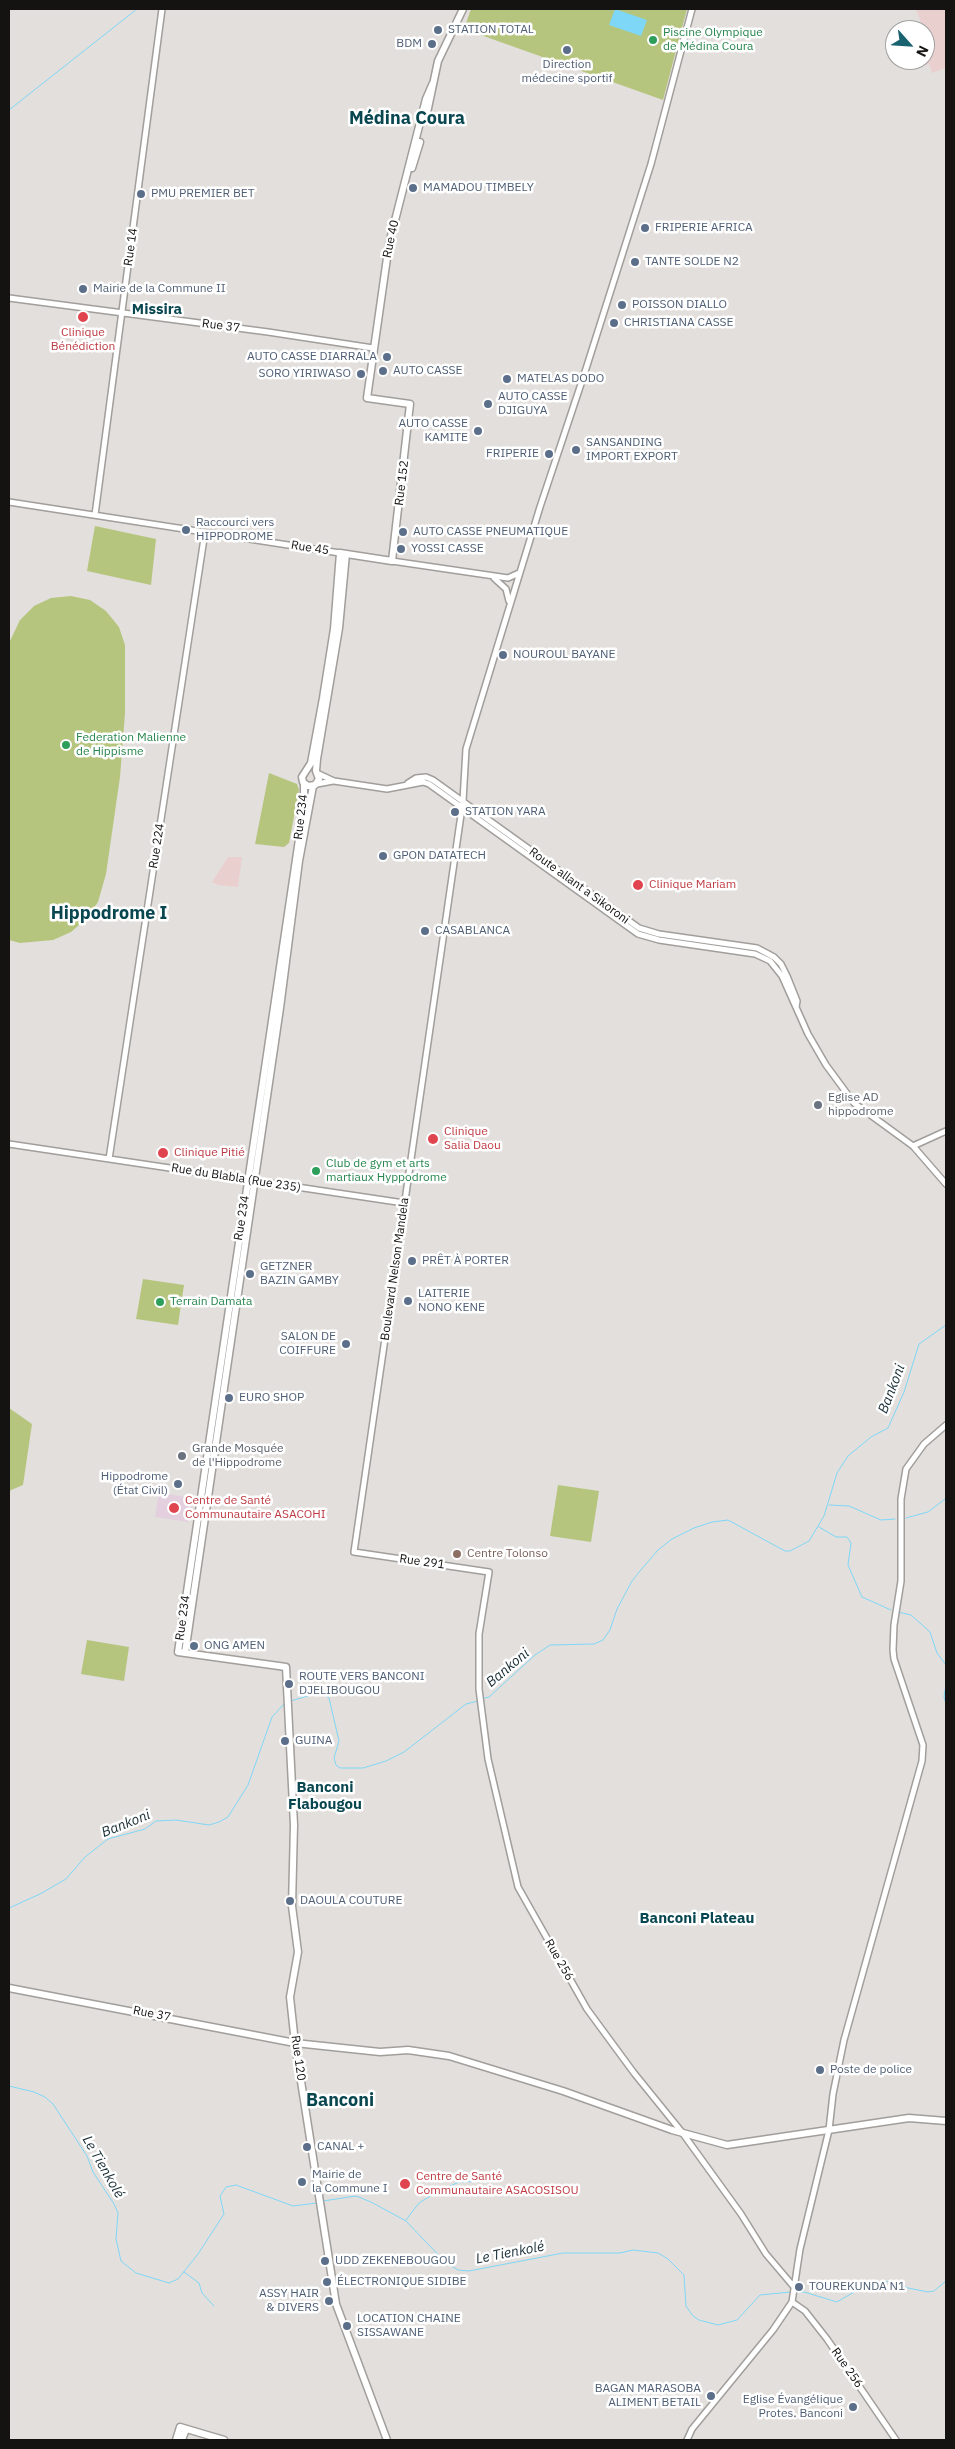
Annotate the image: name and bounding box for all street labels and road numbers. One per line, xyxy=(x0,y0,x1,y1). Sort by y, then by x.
street label: Rue 40 xyxy=(380,219,402,259)
street label: Rue 14 xyxy=(121,227,141,267)
street label: Rue 37 xyxy=(201,317,241,335)
street label: Rue 152 xyxy=(392,460,412,506)
street label: Rue 45 xyxy=(290,538,330,558)
street label: Rue 234 xyxy=(291,794,311,840)
street label: Rue 224 xyxy=(146,822,168,870)
street label: Route allant a Sikoroni xyxy=(526,845,632,927)
street label: Rue du Blabla (Rue 235) xyxy=(170,1161,302,1195)
street label: Rue 234 xyxy=(231,1194,253,1242)
street label: Boulevard Nelson Mandela xyxy=(378,1197,412,1341)
street label: Rue 291 xyxy=(398,1552,446,1572)
street label: Rue 234 xyxy=(173,1594,193,1642)
street label: Rue 256 xyxy=(541,1937,577,1983)
street label: Rue 37 xyxy=(132,2003,172,2025)
street label: Rue 120 xyxy=(288,2034,308,2082)
street label: Rue 256 xyxy=(828,2345,866,2391)

